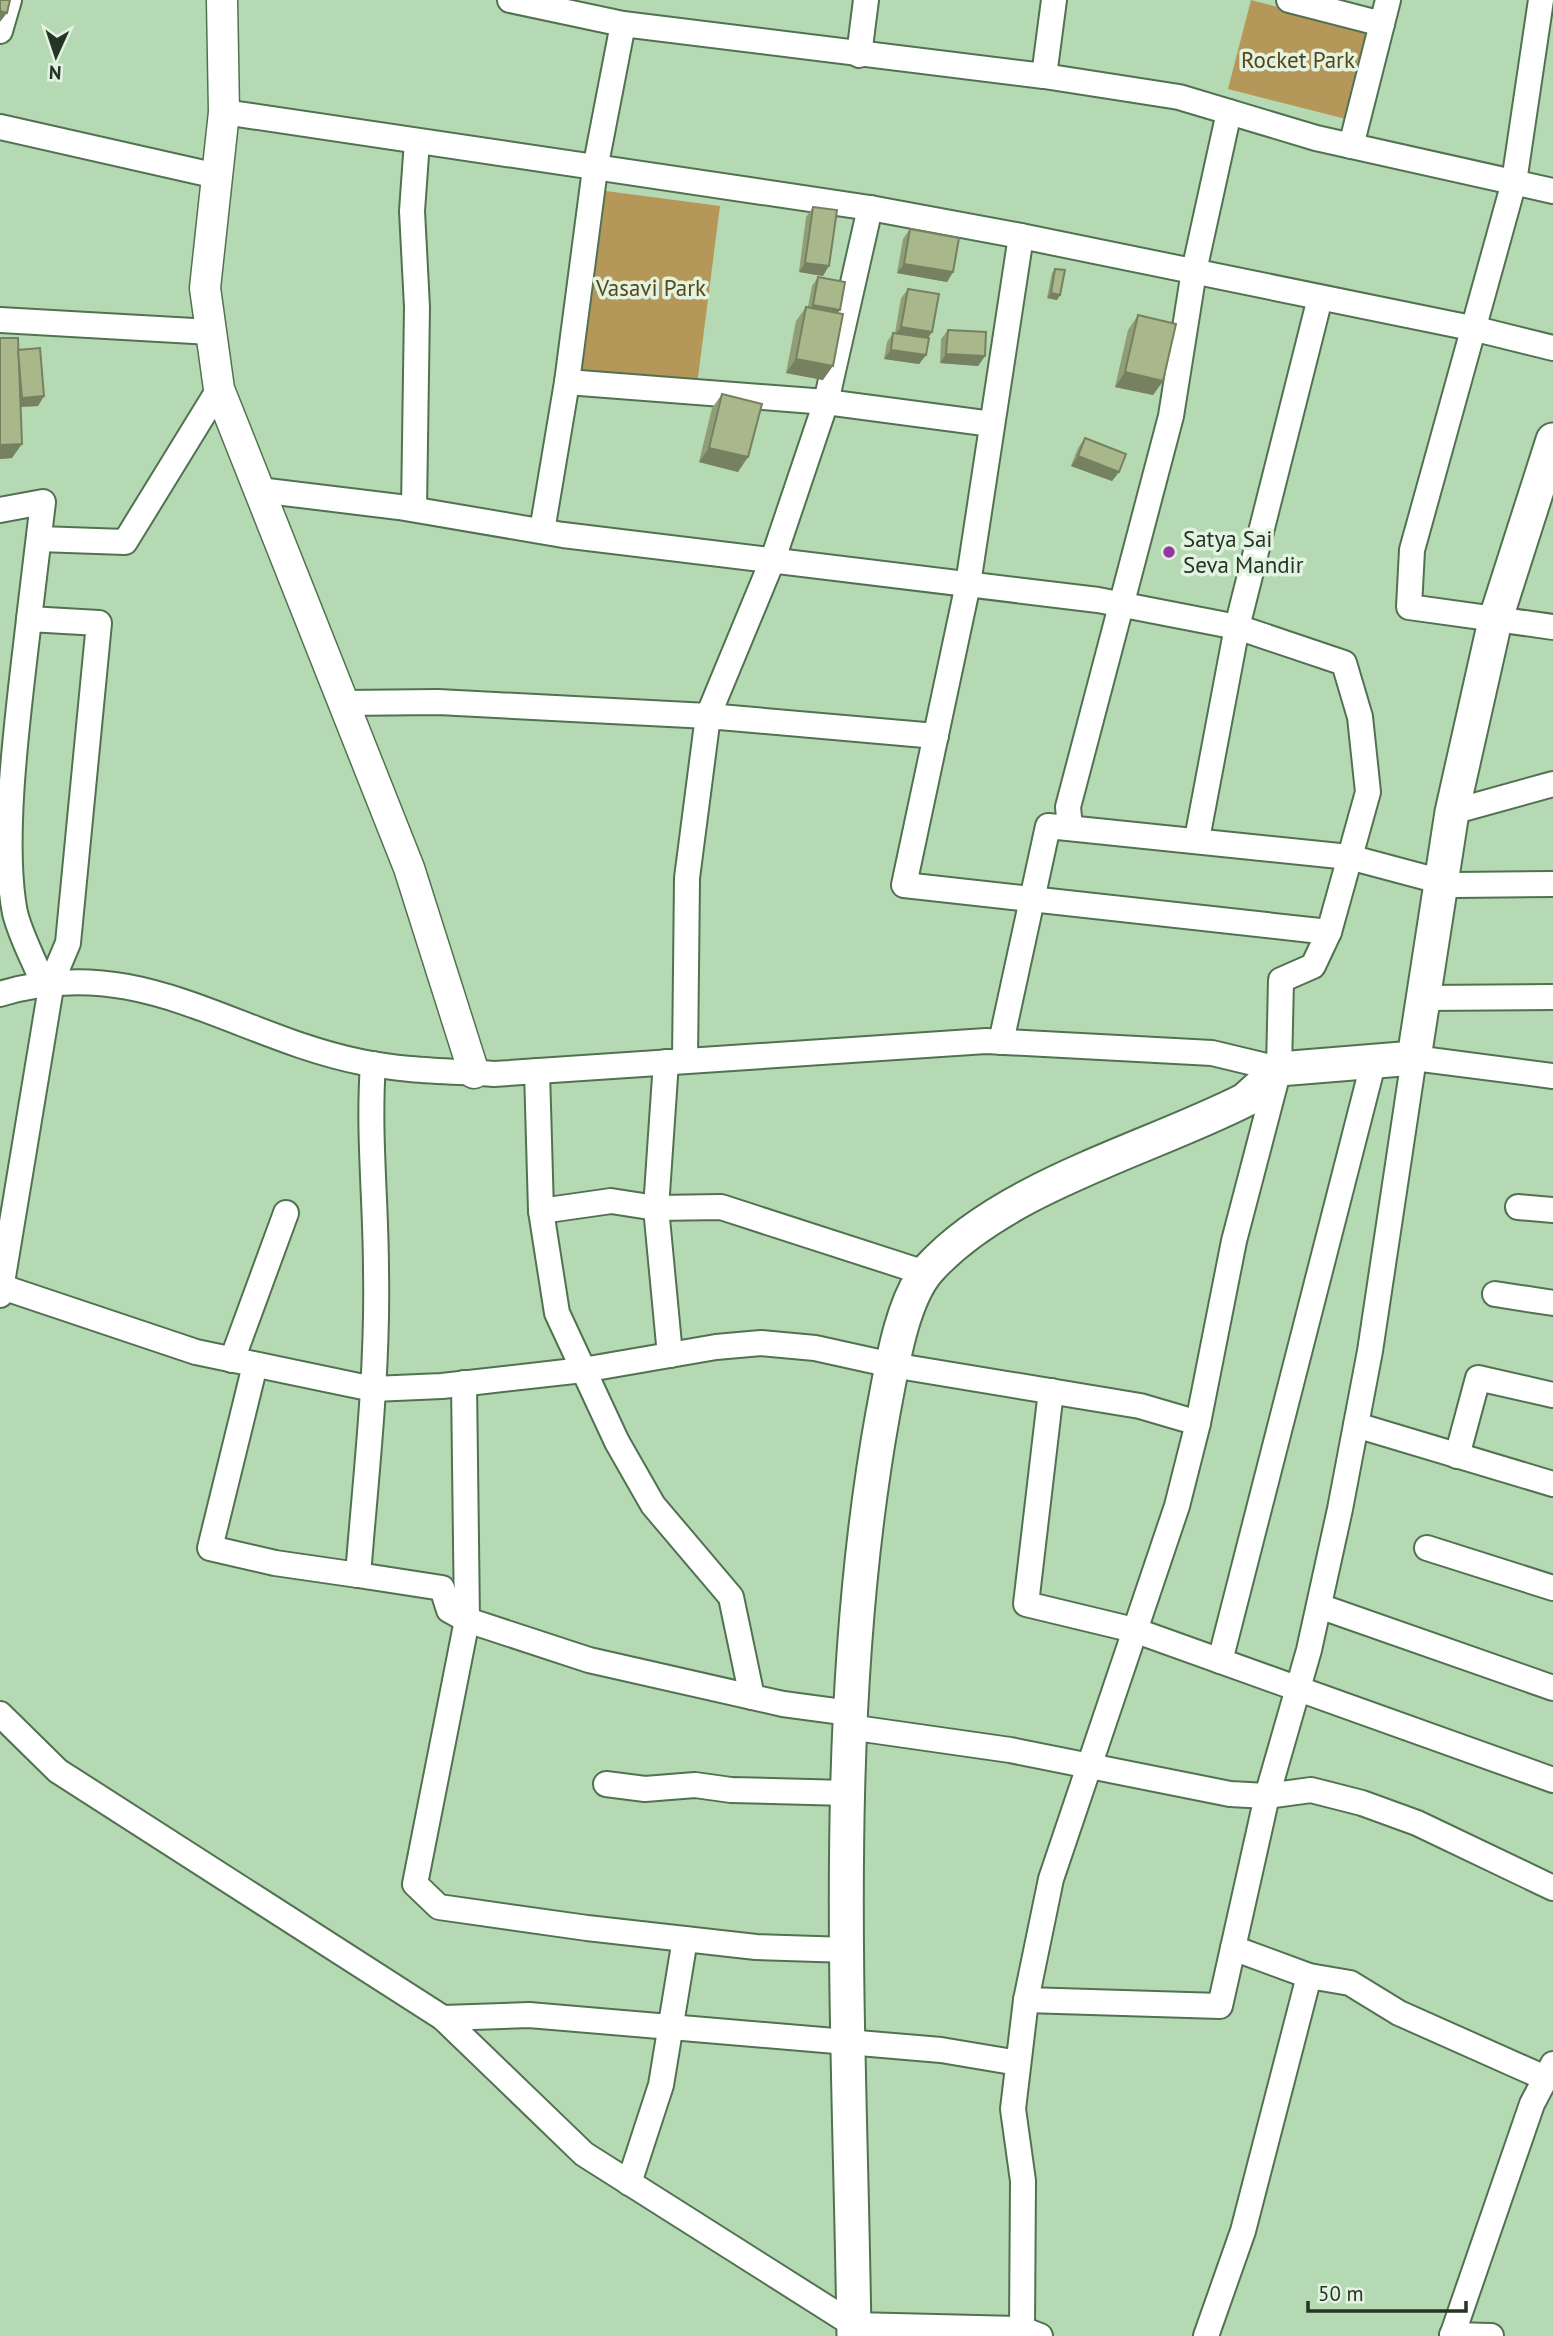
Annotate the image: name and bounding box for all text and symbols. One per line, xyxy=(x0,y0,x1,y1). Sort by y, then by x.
north arrow xyxy=(21,21,91,91)
park label: Rocket Park xyxy=(1241,45,1355,74)
text: N xyxy=(48,61,62,85)
park label: Vasavi Park xyxy=(595,273,706,302)
place label: Satya Sai Seva Mandir xyxy=(1183,524,1304,579)
marker: Satya Sai Seva Mandir xyxy=(1161,544,1177,560)
scale bar xyxy=(1308,2270,1466,2314)
text: 50 m xyxy=(1318,2280,1364,2307)

